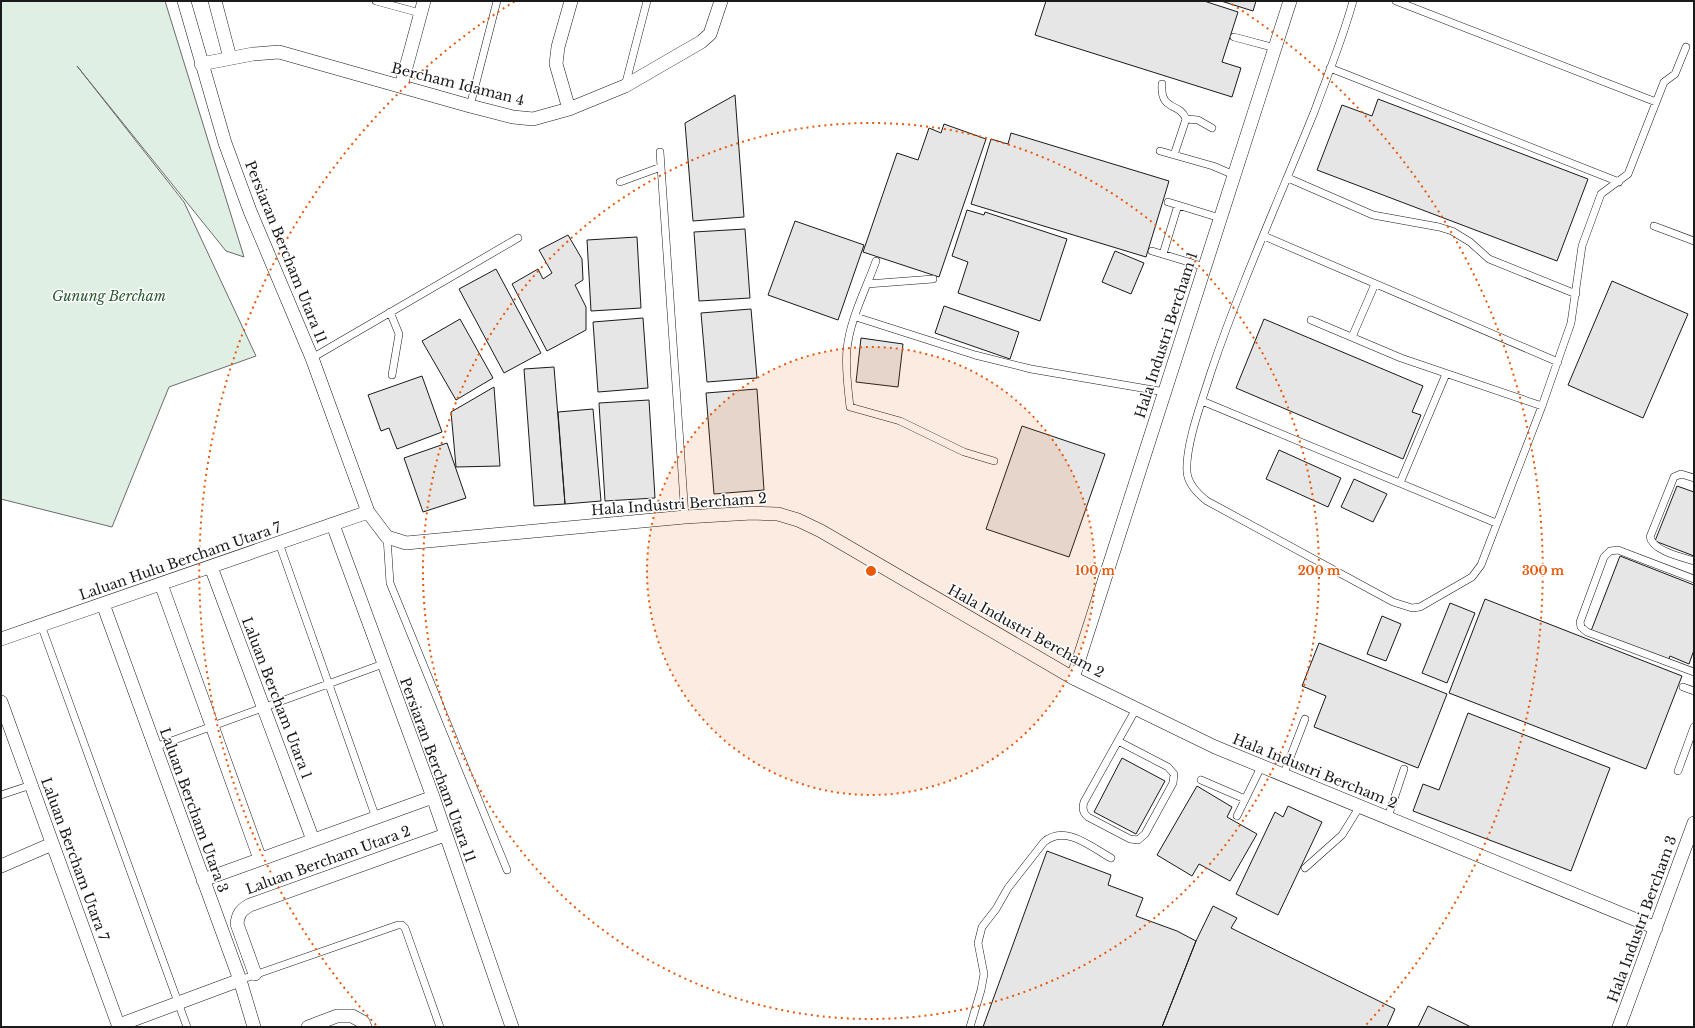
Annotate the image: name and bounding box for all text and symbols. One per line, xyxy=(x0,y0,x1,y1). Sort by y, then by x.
street label: Bercham Idaman 4 xyxy=(390,59,526,109)
street label: Persiaran Bercham Utara 11 xyxy=(241,158,331,346)
street label: Hala Industri Bercham 1 xyxy=(1131,250,1201,420)
park label: Gunung Bercham xyxy=(52,287,166,305)
street label: Hala Industri Bercham 2 xyxy=(591,489,767,519)
street label: Laluan Hulu Bercham Utara 7 xyxy=(77,518,284,604)
text: 100 m xyxy=(1075,563,1116,578)
text: 200 m xyxy=(1298,563,1341,578)
text: 300 m xyxy=(1522,563,1565,578)
centre of rings xyxy=(864,564,878,578)
street label: Hala Industri Bercham 2 xyxy=(945,580,1107,682)
street label: Laluan Bercham Utara 1 xyxy=(238,615,316,781)
street label: Persiaran Bercham Utara 11 xyxy=(396,675,480,865)
street label: Laluan Bercham Utara 3 xyxy=(156,725,232,895)
street label: Hala Industri Bercham 2 xyxy=(1230,730,1400,812)
street label: Laluan Bercham Utara 7 xyxy=(37,775,113,944)
street label: Laluan Bercham Utara 2 xyxy=(243,822,413,898)
street label: Hala Industri Bercham 3 xyxy=(1603,833,1681,1005)

